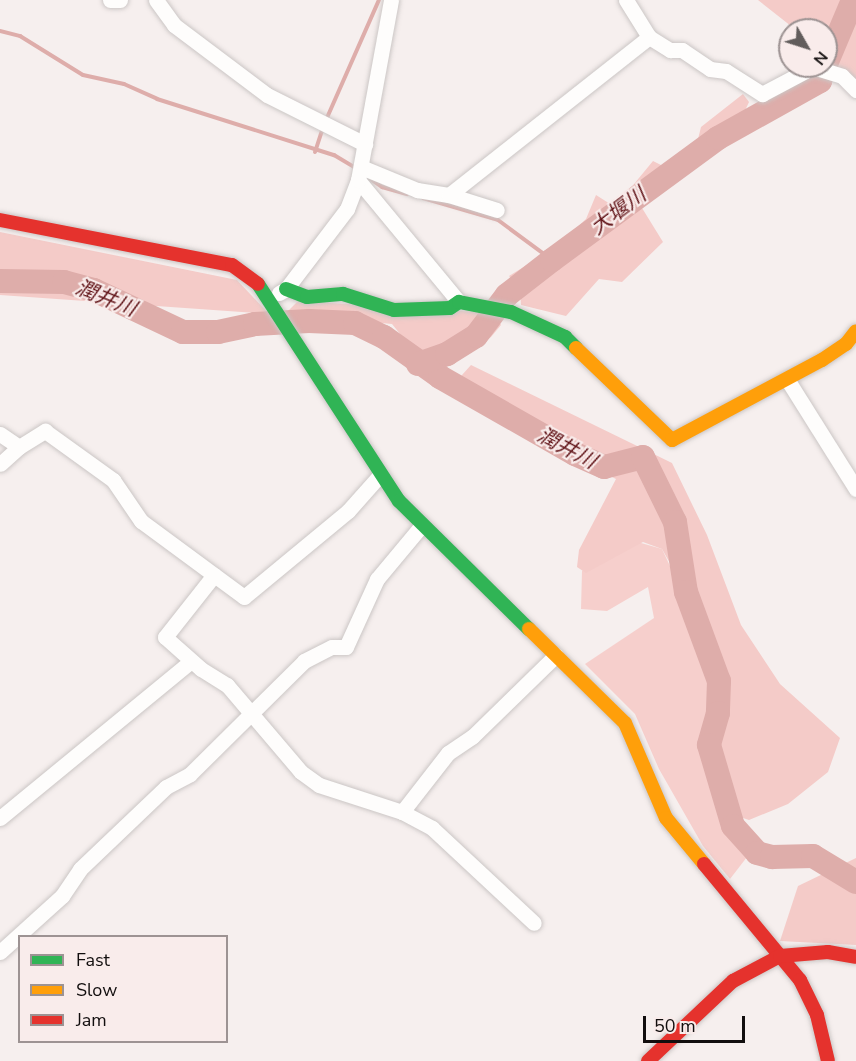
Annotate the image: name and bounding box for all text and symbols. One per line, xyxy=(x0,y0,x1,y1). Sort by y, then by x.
north arrow xyxy=(778,18,838,78)
text: N xyxy=(808,46,833,70)
water label: 大堰川 xyxy=(585,182,651,240)
water label: 潤井川 xyxy=(72,275,140,321)
water label: 潤井川 xyxy=(533,422,601,474)
legend xyxy=(18,935,228,1043)
text: Fast xyxy=(76,948,110,972)
text: Slow xyxy=(76,978,117,1002)
scale bar xyxy=(646,1004,748,1042)
text: Jam xyxy=(76,1008,107,1032)
text: 50 m xyxy=(654,1014,696,1038)

